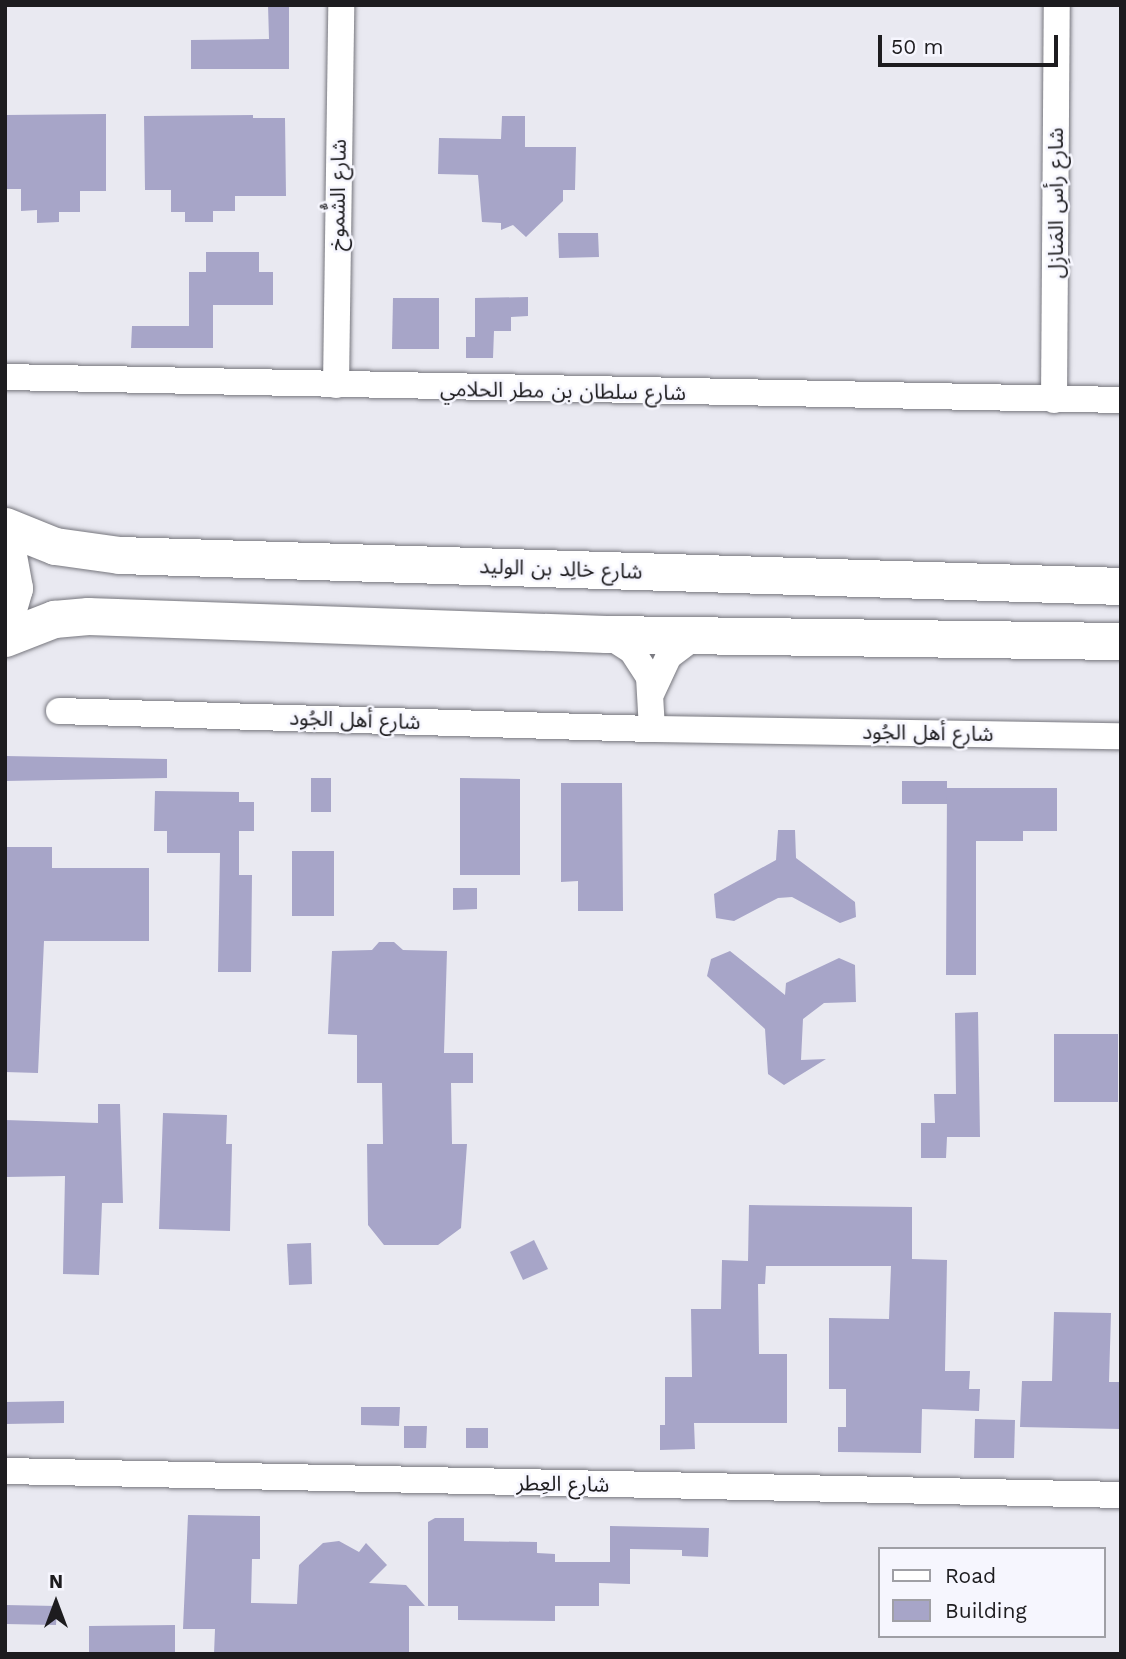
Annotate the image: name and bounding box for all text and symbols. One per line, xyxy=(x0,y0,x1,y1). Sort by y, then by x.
scale bar xyxy=(881,21,1061,65)
text: 50 m xyxy=(891,34,943,59)
street label: شارع رأس المَنازِل xyxy=(1043,128,1069,278)
street label: شارع الشُّموخ xyxy=(324,139,352,251)
street label: شارع سلطان بن مطر الحلامي xyxy=(440,376,686,406)
street label: شارع خالِد بن الوليد xyxy=(479,554,643,584)
street label: شارع أهل الجُود xyxy=(289,705,421,735)
street label: شارع أهل الجُود xyxy=(862,719,994,747)
street label: شارع العِطر xyxy=(516,1471,610,1497)
legend xyxy=(878,1547,1105,1638)
text: Road xyxy=(945,1563,996,1588)
north arrow xyxy=(21,1568,91,1638)
text: N xyxy=(49,1570,63,1593)
text: Building xyxy=(945,1598,1027,1623)

